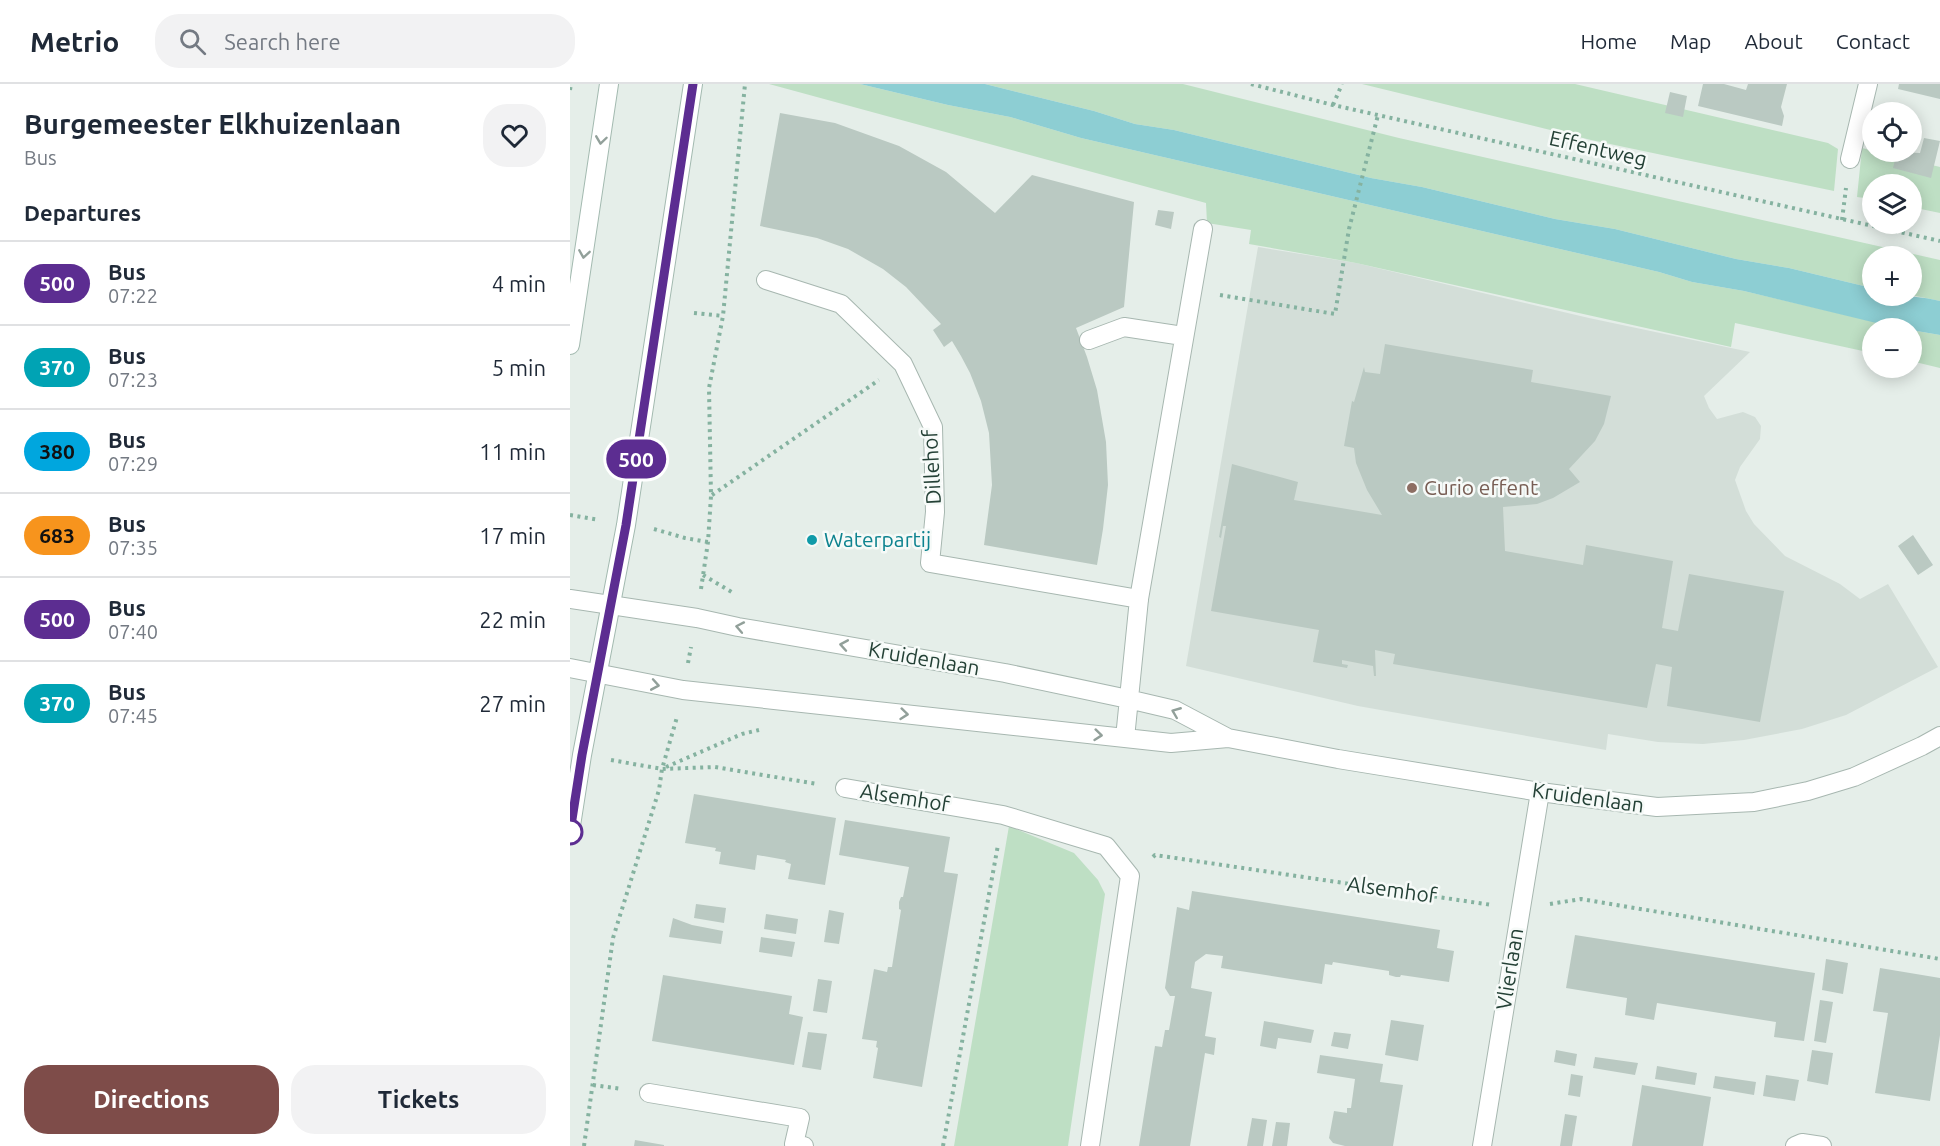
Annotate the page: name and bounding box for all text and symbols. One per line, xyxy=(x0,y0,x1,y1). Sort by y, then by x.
search box xyxy=(155,14,575,68)
icon: search xyxy=(176,25,209,58)
text: Metrio xyxy=(30,26,119,57)
text: Search here xyxy=(224,29,341,54)
text: Home xyxy=(1580,29,1637,53)
text: Map xyxy=(1670,29,1711,53)
text: About xyxy=(1744,29,1803,53)
text: Contact xyxy=(1836,29,1910,53)
map controls xyxy=(1862,102,1922,378)
button: locate xyxy=(1862,102,1922,162)
button: heart xyxy=(483,104,546,167)
text: Burgemeester Elkhuizenlaan xyxy=(24,108,401,139)
street label: Effentweg xyxy=(1547,125,1649,171)
one-way arrow xyxy=(596,136,608,145)
text: Bus xyxy=(24,146,57,169)
button: layers xyxy=(1862,174,1922,234)
text: Departures xyxy=(24,200,141,225)
button: + xyxy=(1862,246,1922,306)
one-way arrow xyxy=(579,250,591,259)
text: Bus xyxy=(108,259,146,284)
text: 500 xyxy=(39,271,75,295)
text: 4 min xyxy=(492,271,546,296)
text: 07:22 xyxy=(108,284,158,307)
button: − xyxy=(1862,318,1922,378)
text: Bus xyxy=(108,343,146,368)
text: 370 xyxy=(39,355,75,379)
text: 5 min xyxy=(492,355,546,380)
text: 07:23 xyxy=(108,368,158,391)
text: Bus xyxy=(108,427,146,452)
street label: Dillehof xyxy=(917,428,945,505)
text: 380 xyxy=(39,439,75,463)
text: 11 min xyxy=(479,439,546,464)
line badge: 500 xyxy=(602,440,670,478)
text: 500 xyxy=(618,447,654,471)
text: 07:29 xyxy=(108,452,158,475)
place label: Curio effent xyxy=(1424,475,1538,499)
marker: Curio effent xyxy=(1405,481,1419,495)
text: Bus xyxy=(108,511,146,536)
text: 683 xyxy=(39,523,75,547)
text: 17 min xyxy=(479,523,546,548)
place label: Waterpartij xyxy=(824,527,931,551)
marker: Waterpartij xyxy=(805,533,819,547)
text: 07:35 xyxy=(108,536,158,559)
text: Bus xyxy=(108,595,146,620)
text: 500 xyxy=(39,607,75,631)
text: 22 min xyxy=(479,607,546,632)
text: 07:40 xyxy=(108,620,158,643)
one-way arrow xyxy=(735,621,745,634)
street label: Kruidenlaan xyxy=(867,636,982,680)
one-way arrow xyxy=(839,640,848,652)
one-way arrow xyxy=(649,678,659,691)
text: Bus xyxy=(108,679,146,704)
text: 370 xyxy=(39,691,75,715)
text: 27 min xyxy=(479,691,546,716)
text: 07:45 xyxy=(108,704,158,727)
one-way arrow xyxy=(899,707,909,720)
one-way arrow xyxy=(1171,707,1182,719)
one-way arrow xyxy=(1093,729,1102,741)
street label: Kruidenlaan xyxy=(1531,777,1646,817)
street label: Alsemhof xyxy=(859,778,953,816)
unlabelled marker xyxy=(557,819,583,845)
street label: Alsemhof xyxy=(1346,871,1439,907)
street label: Vlierlaan xyxy=(1491,926,1527,1012)
button: Directions xyxy=(24,1065,279,1134)
button: Tickets xyxy=(291,1065,546,1134)

